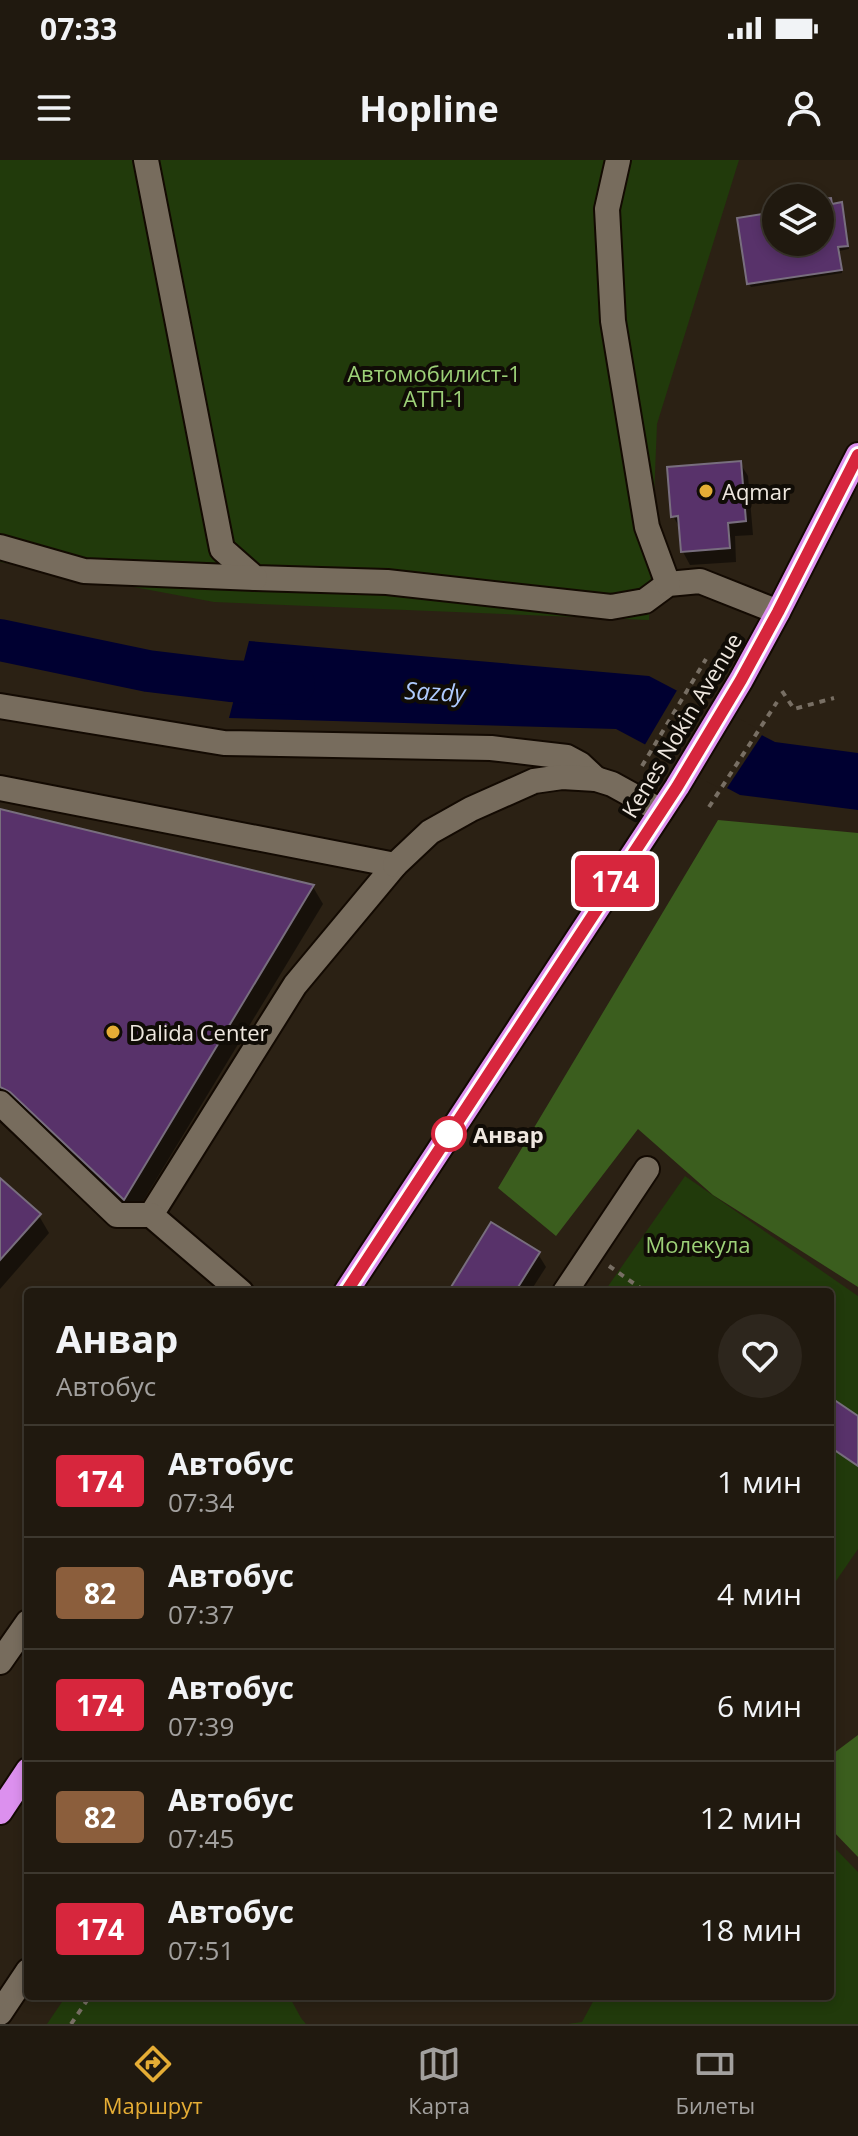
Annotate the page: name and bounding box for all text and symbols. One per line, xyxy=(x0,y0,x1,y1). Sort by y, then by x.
text: 07:33 xyxy=(40,8,117,49)
text: Hopline xyxy=(359,84,499,133)
icon: menu xyxy=(32,86,76,130)
icon: person xyxy=(782,86,826,130)
map controls xyxy=(762,184,834,256)
button: layers xyxy=(762,184,834,256)
park label: Автомобилист-1 АТП-1 xyxy=(347,358,521,413)
place label: Aqmar xyxy=(722,476,791,506)
marker: Aqmar xyxy=(697,482,715,500)
street label: Kenes Nokin Avenue xyxy=(614,627,748,823)
water label: Sazdy xyxy=(404,673,468,709)
line badge: 174 xyxy=(569,855,661,907)
text: 174 xyxy=(591,862,639,900)
place label: Dalida Center xyxy=(129,1017,269,1047)
marker: Dalida Center xyxy=(104,1023,122,1041)
marker: Анвар xyxy=(432,1117,466,1151)
place label: Анвар xyxy=(473,1119,544,1149)
park label: Молекула xyxy=(645,1229,751,1259)
text: Анвар xyxy=(56,1312,178,1364)
button: heart xyxy=(718,1314,802,1398)
text: Автобус xyxy=(56,1368,156,1404)
text: Автобус xyxy=(168,1443,294,1484)
text: 1 мин xyxy=(717,1461,802,1502)
text: 174 xyxy=(76,1462,124,1500)
text: 07:34 xyxy=(168,1484,234,1520)
text: Автобус xyxy=(168,1555,294,1596)
text: 4 мин xyxy=(717,1573,802,1614)
text: 82 xyxy=(84,1574,116,1612)
text: 07:37 xyxy=(168,1596,234,1632)
text: Автобус xyxy=(168,1667,294,1708)
text: 6 мин xyxy=(717,1685,802,1726)
text: 174 xyxy=(76,1686,124,1724)
text: 07:39 xyxy=(168,1708,234,1744)
text: Автобус xyxy=(168,1779,294,1820)
text: 12 мин xyxy=(700,1797,802,1838)
text: 82 xyxy=(84,1798,116,1836)
text: 07:45 xyxy=(168,1820,234,1856)
text: Автобус xyxy=(168,1891,294,1932)
text: 18 мин xyxy=(700,1909,802,1950)
text: 174 xyxy=(76,1910,124,1948)
text: 07:51 xyxy=(168,1932,234,1968)
tab: Маршрут xyxy=(103,2042,203,2120)
tab: Карта xyxy=(408,2042,470,2120)
tab: Билеты xyxy=(676,2042,755,2120)

